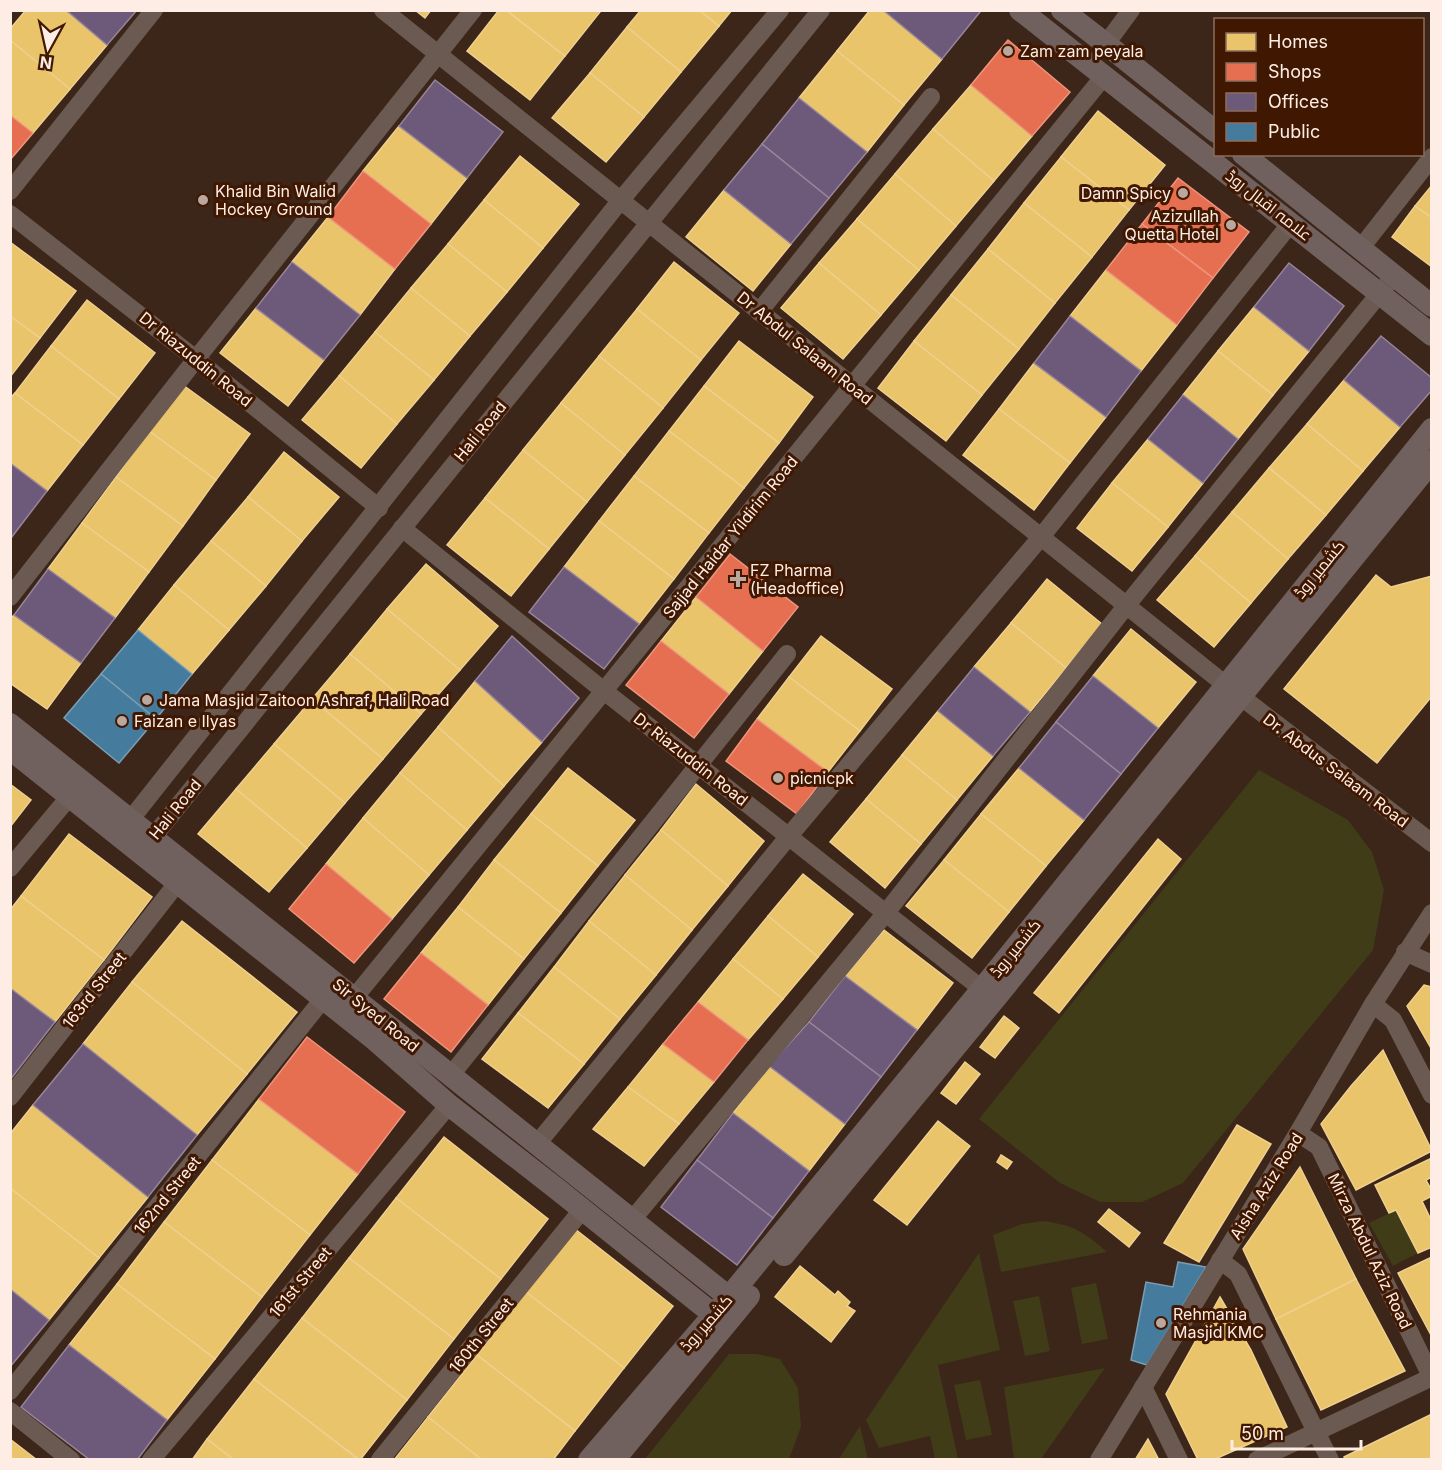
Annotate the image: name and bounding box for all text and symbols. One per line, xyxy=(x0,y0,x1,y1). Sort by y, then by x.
north arrow xyxy=(18,18,78,78)
legend xyxy=(1214,18,1424,156)
text: Homes xyxy=(1268,31,1328,52)
place label: Zam zam peyala xyxy=(1020,41,1143,61)
marker: Zam zam peyala xyxy=(1001,44,1015,58)
text: N xyxy=(38,52,53,74)
text: Shops xyxy=(1268,61,1322,82)
text: Offices xyxy=(1268,91,1329,112)
text: Public xyxy=(1268,121,1320,142)
street label: علامہ اقبال روڈ xyxy=(1221,165,1316,246)
place label: Khalid Bin Walid Hockey Ground xyxy=(215,181,336,219)
place label: Damn Spicy xyxy=(1081,183,1171,203)
marker: Damn Spicy xyxy=(1176,186,1190,200)
marker: Khalid Bin Walid Hockey Ground xyxy=(196,193,210,207)
place label: Azizullah Quetta Hotel xyxy=(1125,206,1219,244)
marker: Azizullah Quetta Hotel xyxy=(1224,218,1238,232)
street label: Dr Abdul Salaam Road xyxy=(733,287,877,409)
street label: Dr Riazuddin Road xyxy=(135,307,257,411)
street label: Hali Road xyxy=(450,397,510,465)
street label: Sajjad Haidar Yildirim Road xyxy=(658,452,802,622)
street label: کشمیر روڈ xyxy=(1289,536,1349,602)
place label: FZ Pharma (Headoffice) xyxy=(750,560,845,598)
marker: FZ Pharma (Headoffice) xyxy=(731,572,745,586)
place label: Jama Masjid Zaitoon Ashraf, Hali Road xyxy=(159,690,449,710)
marker: Jama Masjid Zaitoon Ashraf, Hali Road xyxy=(140,693,154,707)
street label: Dr Riazuddin Road xyxy=(630,708,752,810)
street label: Dr. Abdus Salaam Road xyxy=(1259,709,1413,831)
place label: Faizan e Ilyas xyxy=(134,711,236,731)
marker: Faizan e Ilyas xyxy=(115,714,129,728)
place label: picnicpk xyxy=(790,768,854,788)
marker: picnicpk xyxy=(771,771,785,785)
street label: Hali Road xyxy=(145,775,205,843)
street label: کشمیر روڈ xyxy=(985,915,1045,981)
street label: 163rd Street xyxy=(58,948,130,1032)
street label: Sir Syed Road xyxy=(329,974,423,1056)
street label: Aisha Aziz Road xyxy=(1225,1129,1307,1243)
street label: 162nd Street xyxy=(129,1152,205,1238)
street label: Mirza Abdul Aziz Road xyxy=(1324,1170,1416,1332)
street label: 161st Street xyxy=(265,1243,335,1321)
street label: کشمیر روڈ xyxy=(676,1290,736,1356)
street label: 160th Street xyxy=(445,1293,517,1377)
place label: Rehmania Masjid KMC xyxy=(1173,1304,1264,1342)
marker: Rehmania Masjid KMC xyxy=(1154,1316,1168,1330)
scale bar xyxy=(1232,1413,1361,1451)
text: 50 m xyxy=(1241,1423,1284,1444)

